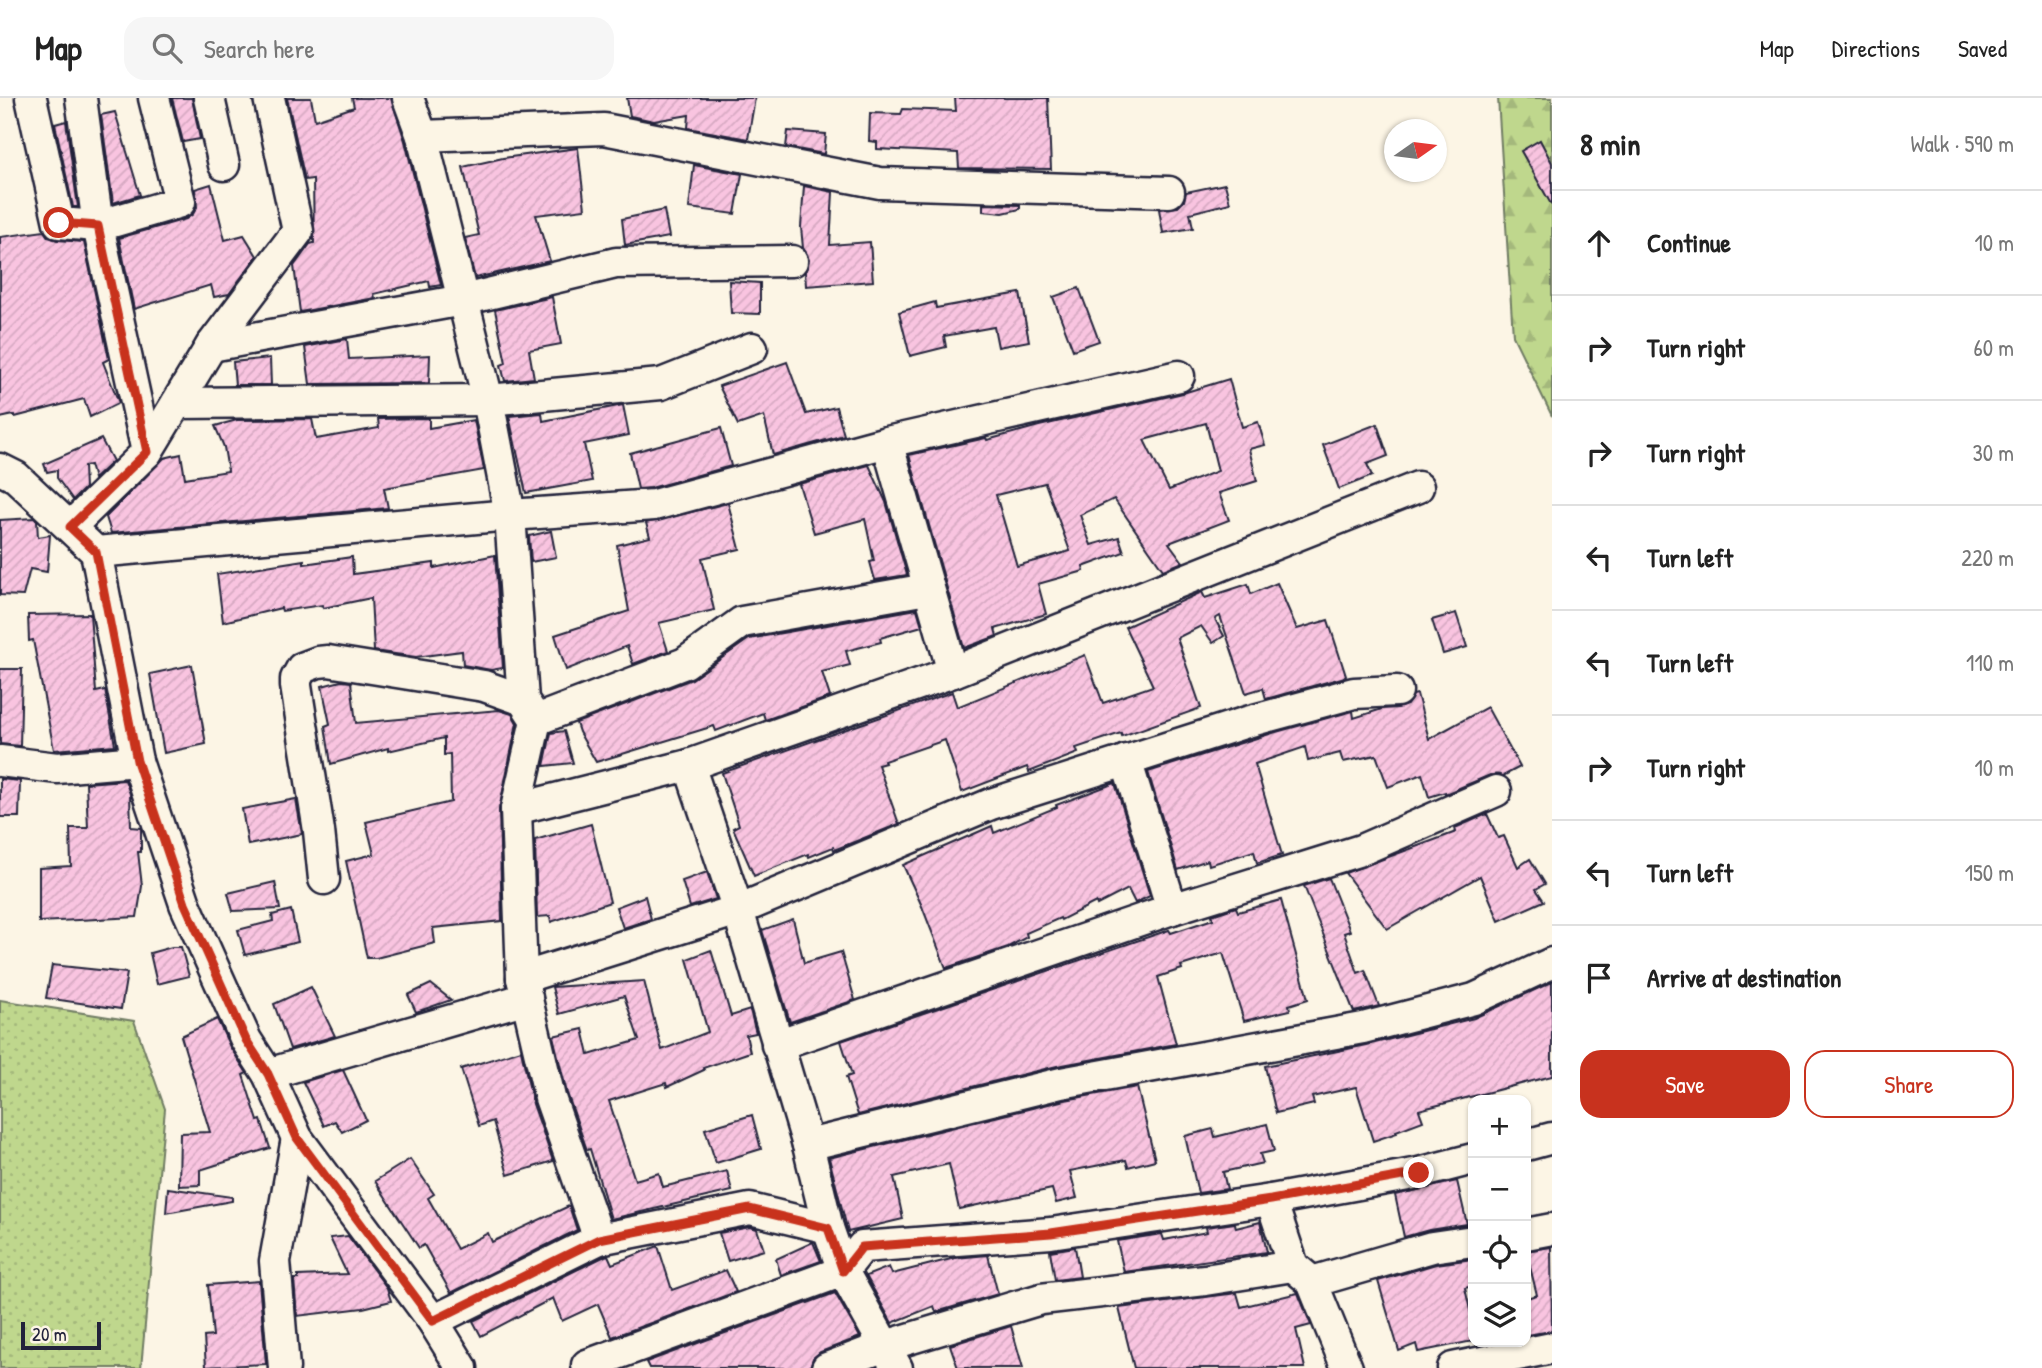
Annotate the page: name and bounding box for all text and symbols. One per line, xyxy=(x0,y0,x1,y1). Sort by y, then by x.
search box xyxy=(124,17,614,80)
text: Map xyxy=(35,26,82,70)
icon: search xyxy=(148,29,186,67)
text: Search here xyxy=(204,31,315,66)
text: Map xyxy=(1760,32,1794,64)
text: Directions xyxy=(1832,32,1920,64)
text: Saved xyxy=(1958,32,2007,64)
north arrow xyxy=(1384,119,1447,182)
text: 8 min xyxy=(1580,124,1641,164)
text: Walk · 590 m xyxy=(1911,128,2014,159)
route start xyxy=(43,207,74,238)
icon: ahead xyxy=(1580,224,1618,262)
text: Continue xyxy=(1647,225,1731,260)
text: 10 m xyxy=(1974,227,2014,258)
icon: right xyxy=(1580,329,1618,367)
text: Turn right xyxy=(1647,330,1745,365)
text: 60 m xyxy=(1974,332,2014,363)
icon: right xyxy=(1580,434,1618,472)
text: Turn right xyxy=(1647,435,1745,470)
text: 30 m xyxy=(1972,437,2014,468)
icon: left xyxy=(1580,539,1618,577)
text: Turn left xyxy=(1647,540,1733,575)
text: 220 m xyxy=(1961,542,2014,573)
icon: left xyxy=(1580,644,1618,682)
text: Turn left xyxy=(1647,645,1733,680)
text: 110 m xyxy=(1966,647,2014,678)
icon: right xyxy=(1580,749,1618,787)
text: Turn right xyxy=(1647,750,1745,785)
text: 10 m xyxy=(1974,752,2014,783)
icon: left xyxy=(1580,854,1618,892)
text: Turn left xyxy=(1647,855,1733,890)
text: 150 m xyxy=(1965,857,2014,888)
icon: arrive xyxy=(1580,959,1618,997)
text: Arrive at destination xyxy=(1647,960,1842,995)
button: Save xyxy=(1580,1050,1790,1118)
button: Share xyxy=(1804,1050,2014,1118)
map controls xyxy=(1468,1095,1531,1347)
button: + xyxy=(1468,1095,1531,1158)
route end xyxy=(1403,1157,1434,1188)
button: − xyxy=(1468,1158,1531,1221)
button: locate xyxy=(1468,1221,1531,1284)
button: layers xyxy=(1468,1284,1531,1347)
scale bar xyxy=(21,1319,102,1351)
text: 20 m xyxy=(32,1321,67,1347)

